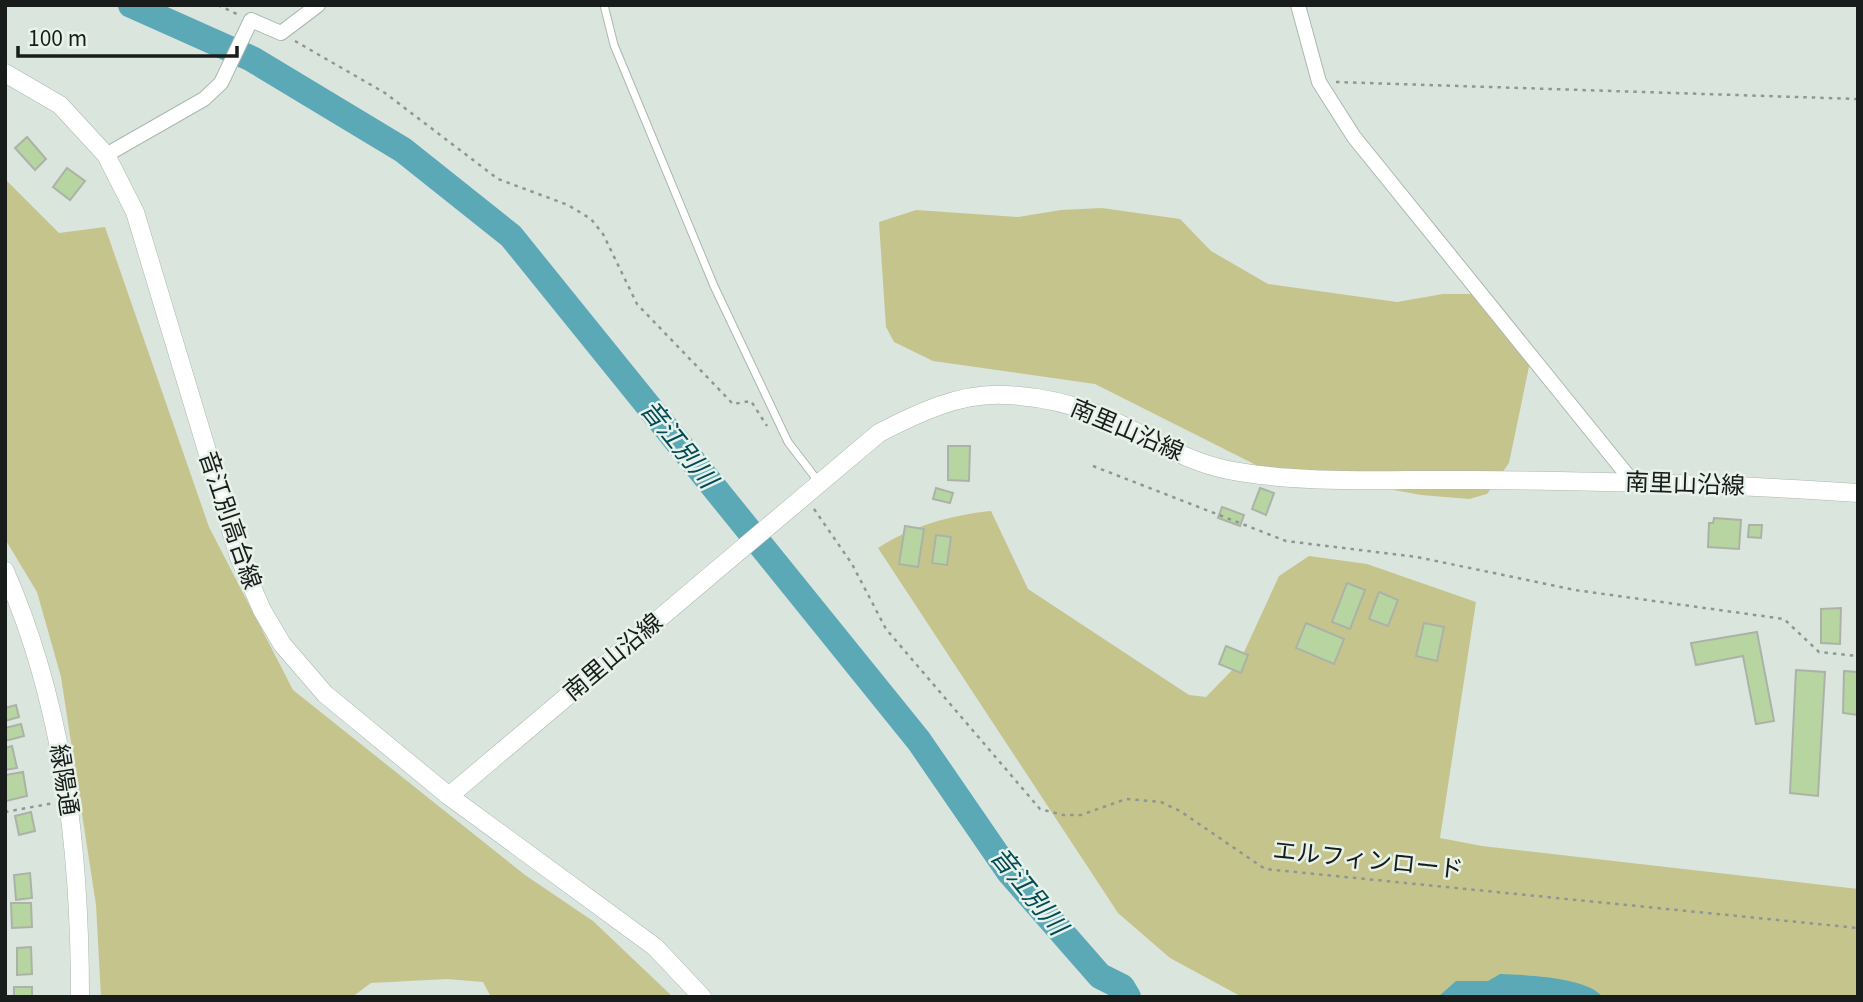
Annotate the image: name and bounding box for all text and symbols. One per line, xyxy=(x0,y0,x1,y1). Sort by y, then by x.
scale bar xyxy=(18,14,236,58)
text: 100 m xyxy=(28,22,87,52)
street label: 南里山沿線 xyxy=(1066,388,1190,467)
water label: 音江別川 xyxy=(634,390,730,497)
street label: 音江別高台線 xyxy=(192,445,272,593)
street label: 南里山沿線 xyxy=(1625,462,1746,501)
street label: 南里山沿線 xyxy=(554,603,669,707)
street label: 緑陽通 xyxy=(44,741,89,818)
street label: エルフィンロード xyxy=(1271,830,1465,885)
water label: 音江別川 xyxy=(984,837,1080,944)

